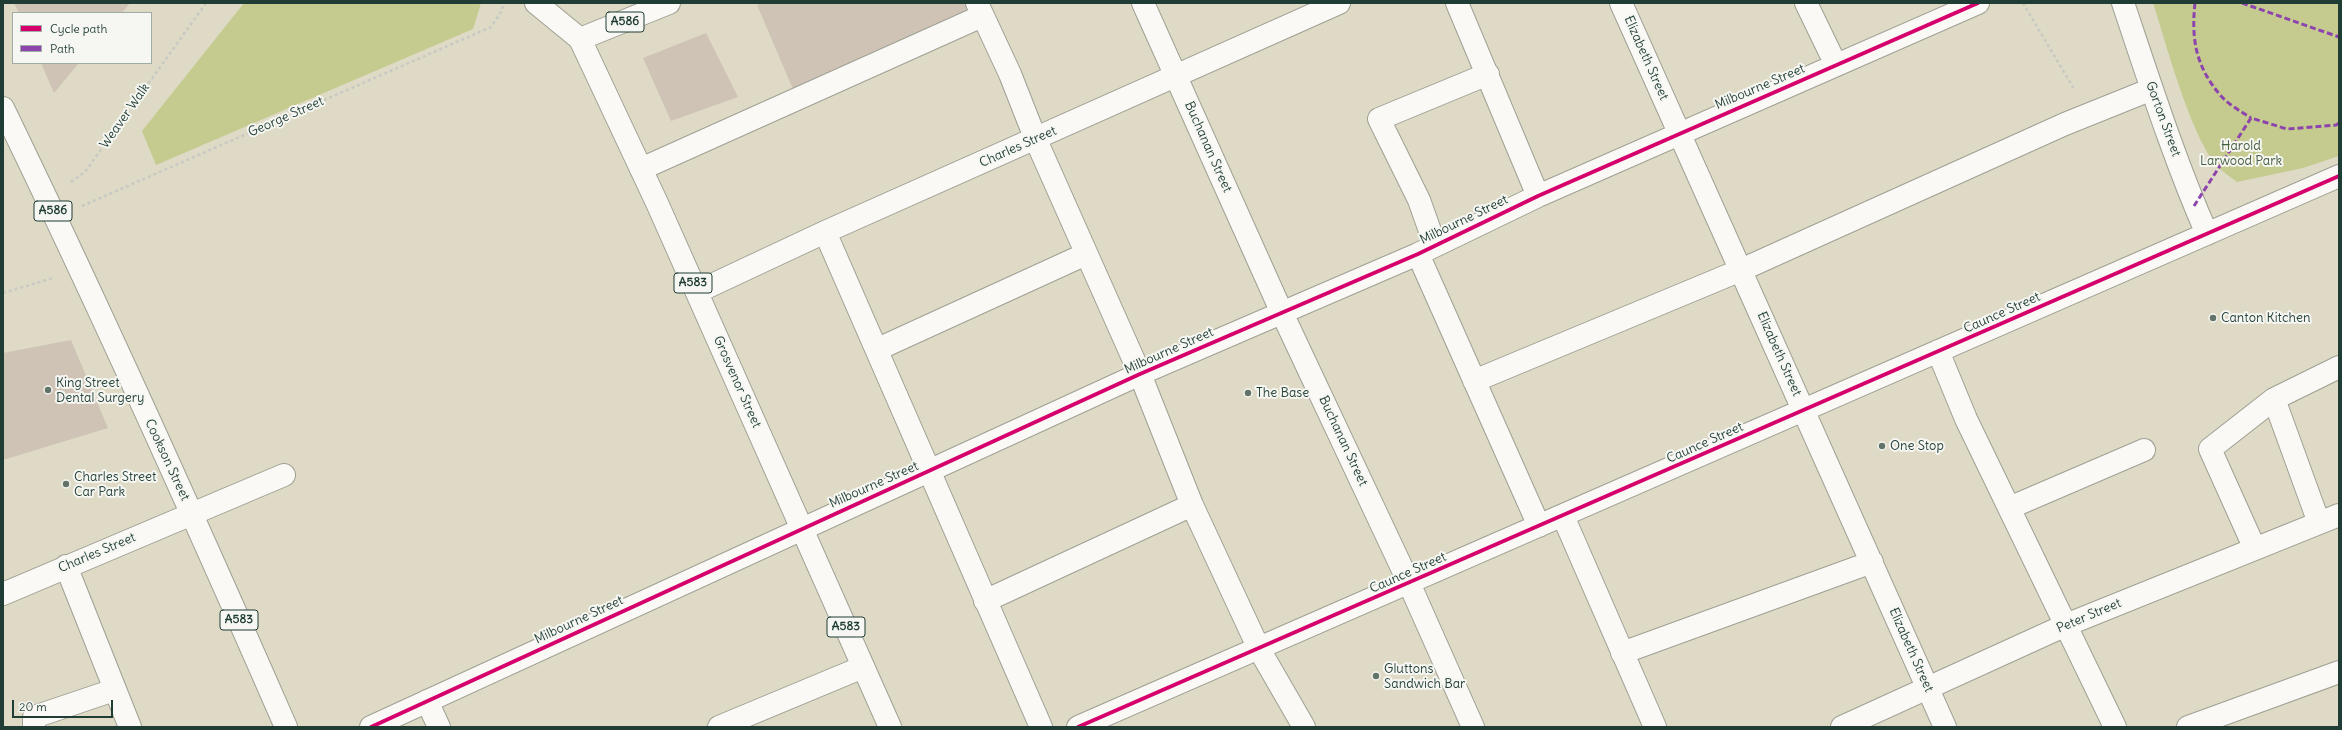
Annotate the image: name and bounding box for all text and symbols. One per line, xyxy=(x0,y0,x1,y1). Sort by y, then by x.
legend xyxy=(12,12,152,64)
road number: A586 xyxy=(606,12,644,32)
street label: Elizabeth Street xyxy=(1620,13,1672,103)
text: Cycle path xyxy=(50,21,107,36)
text: Path xyxy=(50,41,75,56)
street label: Milbourne Street xyxy=(1713,61,1807,113)
street label: Gorton Street xyxy=(2142,79,2184,159)
street label: Weaver Walk xyxy=(97,80,153,152)
street label: George Street xyxy=(246,93,326,141)
street label: Buchanan Street xyxy=(1181,99,1235,195)
street label: Charles Street xyxy=(977,123,1059,171)
park label: Harold Larwood Park xyxy=(2200,138,2282,169)
street label: Milbourne Street xyxy=(1417,192,1511,248)
road number: A586 xyxy=(34,201,72,221)
road number: A583 xyxy=(674,273,712,293)
street label: Caunce Street xyxy=(1961,289,2043,337)
street label: Elizabeth Street xyxy=(1753,309,1805,399)
place label: Canton Kitchen xyxy=(2221,310,2311,326)
marker: Canton Kitchen xyxy=(2208,313,2218,323)
street label: Milbourne Street xyxy=(1122,324,1216,378)
street label: Grosvenor Street xyxy=(710,334,764,430)
place label: King Street Dental Surgery xyxy=(56,375,144,406)
marker: King Street Dental Surgery xyxy=(43,385,53,395)
place label: The Base xyxy=(1256,385,1309,401)
marker: The Base xyxy=(1243,388,1253,398)
street label: Buchanan Street xyxy=(1315,393,1371,489)
street label: Cookson Street xyxy=(141,417,193,503)
street label: Caunce Street xyxy=(1664,419,1746,467)
place label: One Stop xyxy=(1890,438,1944,454)
marker: One Stop xyxy=(1877,441,1887,451)
street label: Milbourne Street xyxy=(827,458,921,512)
place label: Charles Street Car Park xyxy=(74,469,156,500)
marker: Charles Street Car Park xyxy=(61,479,71,489)
street label: Charles Street xyxy=(56,530,138,576)
street label: Caunce Street xyxy=(1367,549,1449,597)
street label: Milbourne Street xyxy=(532,593,626,647)
street label: Peter Street xyxy=(2054,595,2124,637)
street label: Elizabeth Street xyxy=(1885,605,1937,695)
road number: A583 xyxy=(220,610,258,630)
road number: A583 xyxy=(827,617,865,637)
place label: Gluttons Sandwich Bar xyxy=(1384,661,1465,692)
marker: Gluttons Sandwich Bar xyxy=(1371,671,1381,681)
scale bar xyxy=(14,692,115,718)
text: 20 m xyxy=(19,699,47,714)

